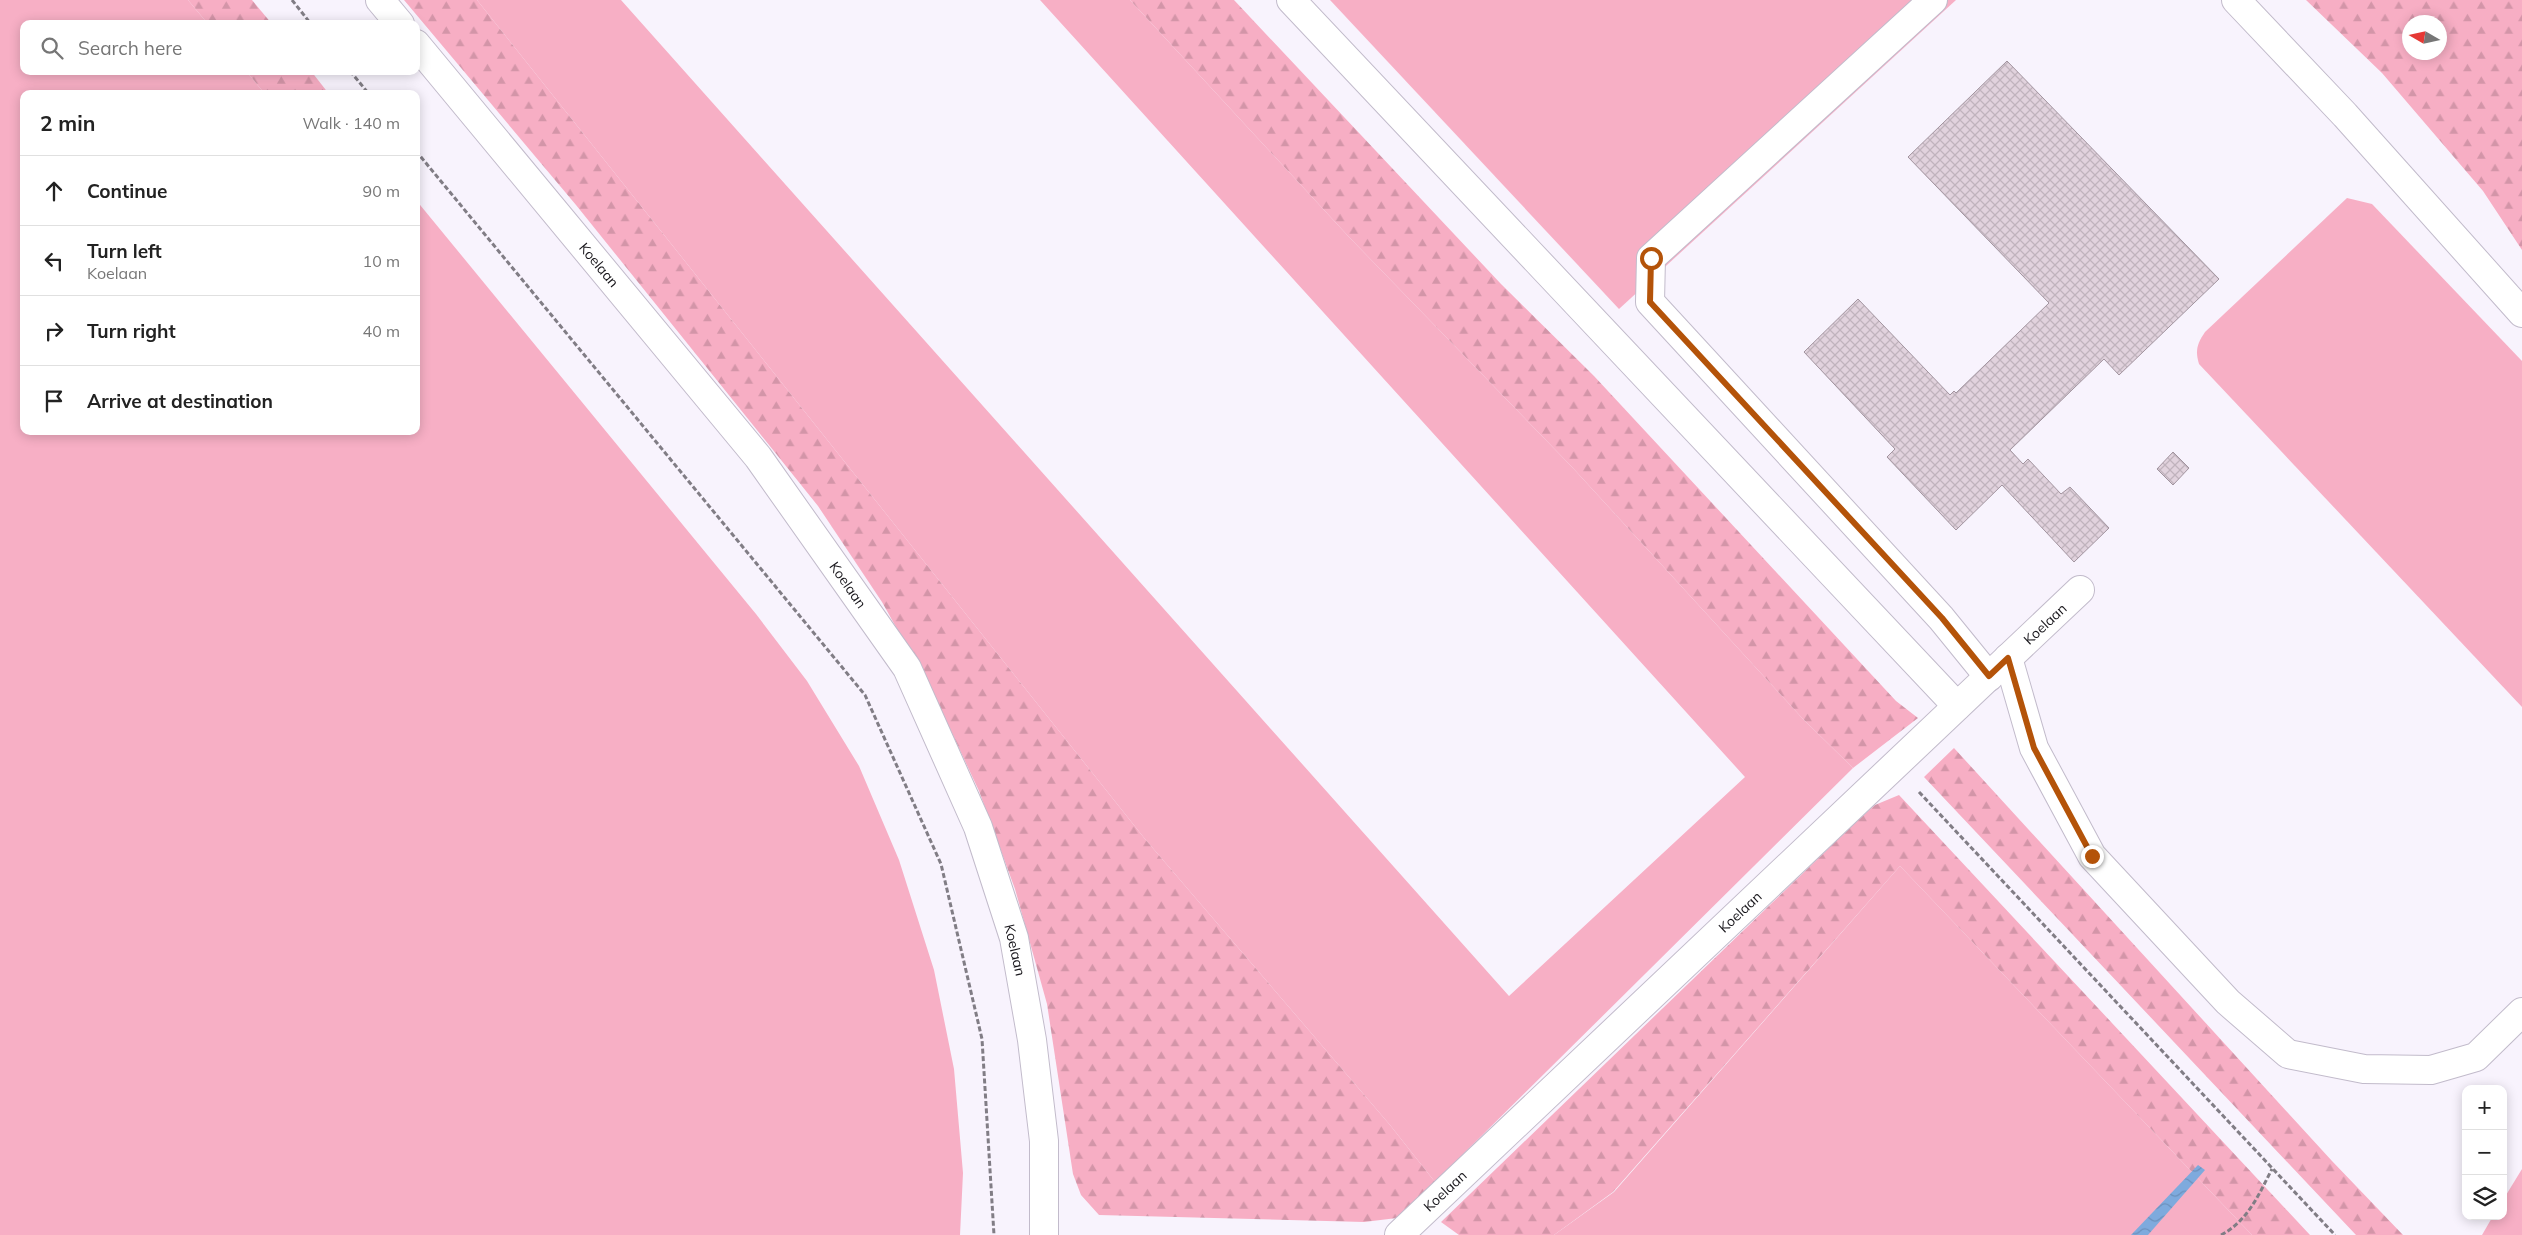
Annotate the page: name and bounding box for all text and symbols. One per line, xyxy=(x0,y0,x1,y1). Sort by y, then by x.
north arrow xyxy=(2402,15,2447,60)
search box xyxy=(20,20,420,75)
icon: search xyxy=(38,34,66,62)
text: Search here xyxy=(78,36,182,60)
text: 2 min xyxy=(40,110,95,136)
text: Walk · 140 m xyxy=(302,113,400,133)
icon: ahead xyxy=(40,177,68,205)
text: Continue xyxy=(87,179,167,203)
text: 90 m xyxy=(363,181,400,201)
text: Turn left xyxy=(87,239,162,263)
street label: Koelaan xyxy=(575,239,623,291)
icon: left xyxy=(40,247,68,275)
route start xyxy=(1640,247,1663,270)
text: 10 m xyxy=(363,251,400,271)
text: Koelaan xyxy=(87,263,147,283)
icon: right xyxy=(40,317,68,345)
text: Turn right xyxy=(87,319,176,343)
text: 40 m xyxy=(363,321,400,341)
icon: arrive xyxy=(40,387,68,415)
text: Arrive at destination xyxy=(87,389,273,413)
street label: Koelaan xyxy=(826,558,870,612)
street label: Koelaan xyxy=(2020,599,2070,649)
route end xyxy=(2081,845,2104,868)
street label: Koelaan xyxy=(1715,887,1765,937)
street label: Koelaan xyxy=(1000,922,1030,978)
map controls xyxy=(2462,1085,2507,1220)
button: + xyxy=(2462,1085,2507,1130)
button: − xyxy=(2462,1130,2507,1175)
street label: Koelaan xyxy=(1420,1166,1470,1216)
button: layers xyxy=(2462,1175,2507,1220)

